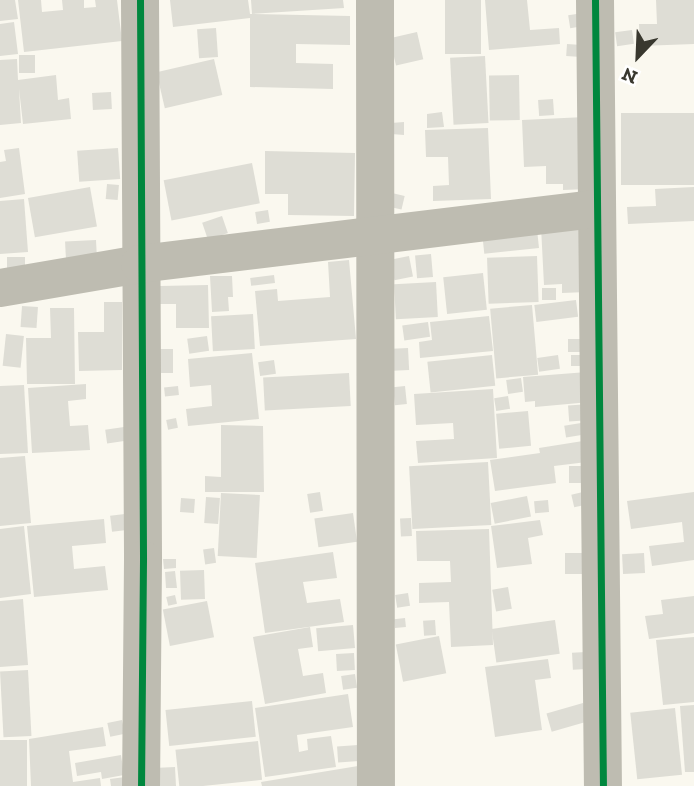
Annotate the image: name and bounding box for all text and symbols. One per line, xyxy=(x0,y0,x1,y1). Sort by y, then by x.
north arrow xyxy=(603,21,673,91)
text: N xyxy=(618,62,641,89)

